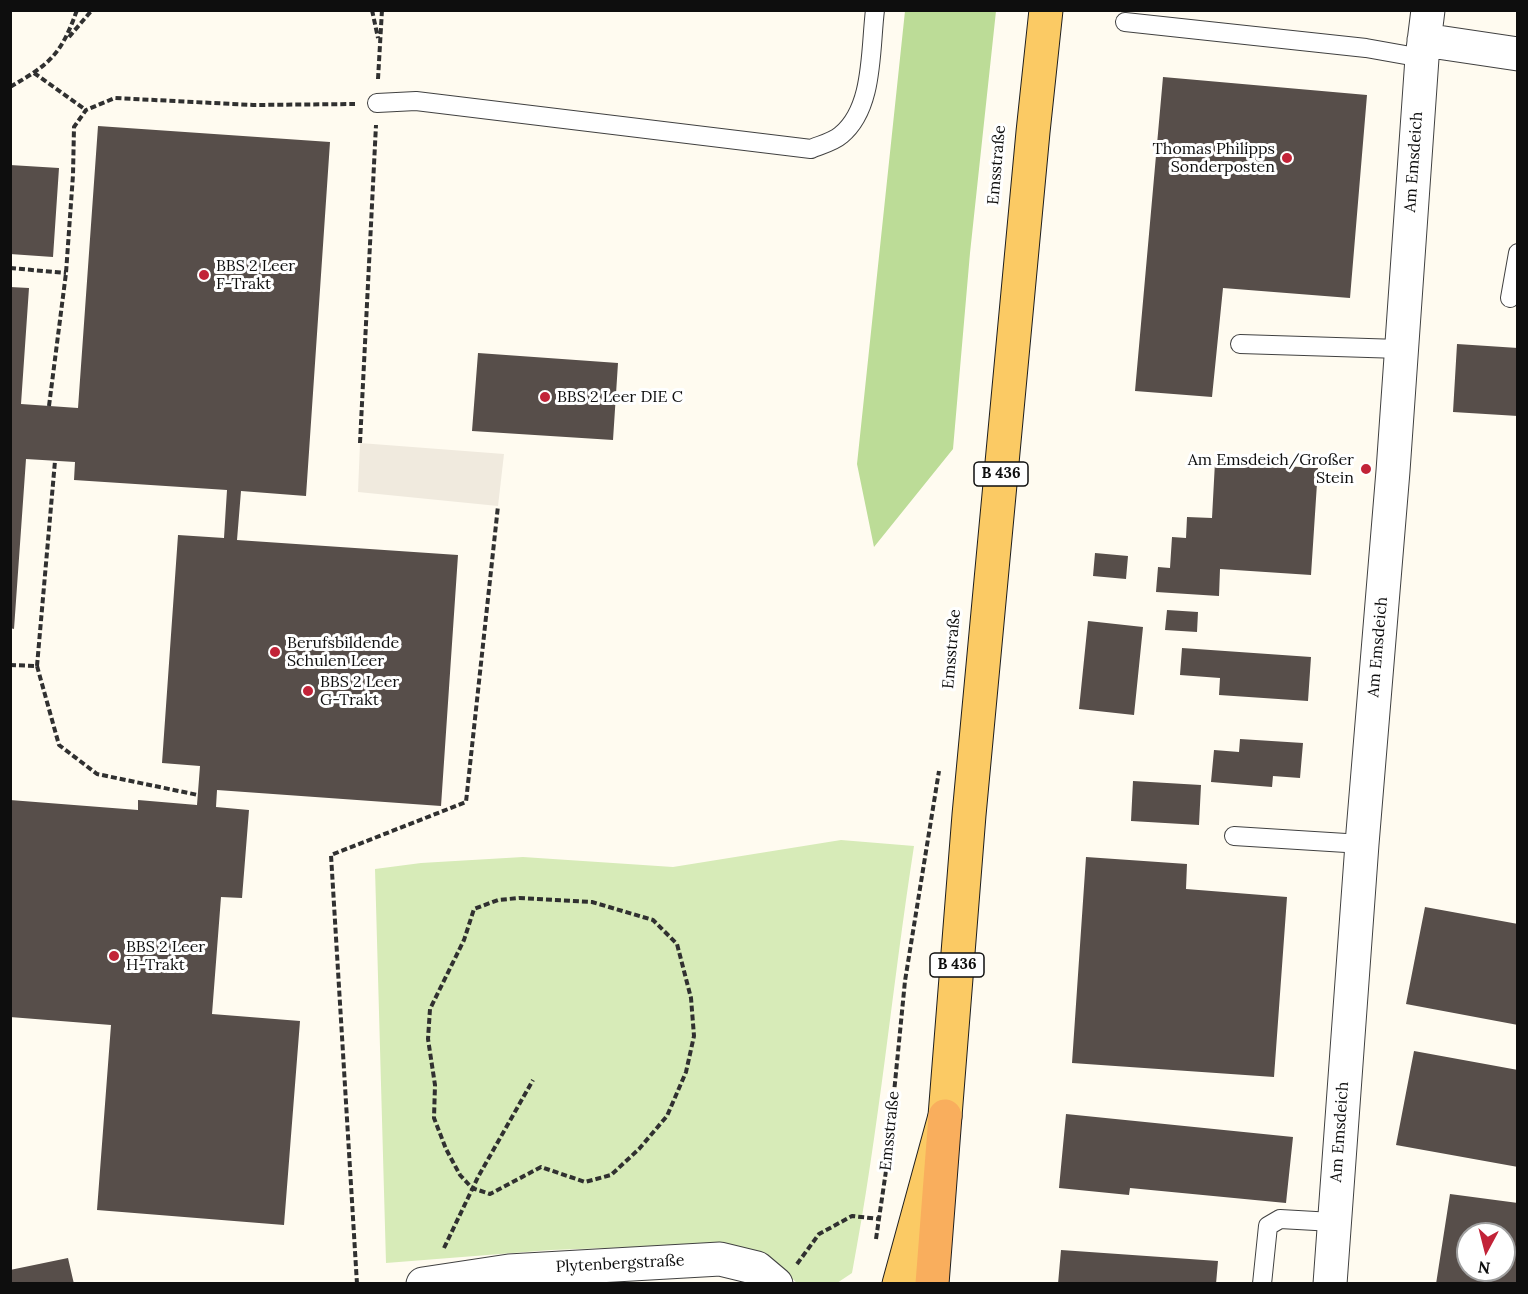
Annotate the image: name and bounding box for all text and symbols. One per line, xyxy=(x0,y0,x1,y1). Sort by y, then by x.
street label: Am Emsdeich xyxy=(1401,111,1427,213)
street label: Emsstraße xyxy=(984,124,1010,206)
place label: Thomas Philipps Sonderposten xyxy=(1153,139,1275,177)
marker: Thomas Philipps Sonderposten xyxy=(1280,151,1294,165)
place label: BBS 2 Leer F-Trakt xyxy=(216,256,295,294)
marker: BBS 2 Leer F-Trakt xyxy=(197,268,211,282)
place label: BBS 2 Leer DIE C xyxy=(557,387,683,407)
marker: BBS 2 Leer DIE C xyxy=(538,390,552,404)
place label: Am Emsdeich/Großer Stein xyxy=(1188,450,1354,488)
road number: B 436 xyxy=(974,462,1028,486)
marker: Am Emsdeich/Großer Stein xyxy=(1359,462,1373,476)
street label: Am Emsdeich xyxy=(1364,596,1392,698)
street label: Emsstraße xyxy=(939,608,965,690)
place label: Berufsbildende Schulen Leer xyxy=(287,633,399,671)
marker: Berufsbildende Schulen Leer xyxy=(268,645,282,659)
place label: BBS 2 Leer G-Trakt xyxy=(320,672,399,710)
marker: BBS 2 Leer G-Trakt xyxy=(301,684,315,698)
place label: BBS 2 Leer H-Trakt xyxy=(126,937,205,975)
marker: BBS 2 Leer H-Trakt xyxy=(107,949,121,963)
road number: B 436 xyxy=(930,953,984,977)
street label: Am Emsdeich xyxy=(1327,1081,1353,1183)
street label: Emsstraße xyxy=(876,1090,904,1172)
north arrow xyxy=(1456,1222,1516,1282)
street label: Plytenbergstraße xyxy=(555,1251,685,1277)
text: N xyxy=(1477,1257,1491,1279)

